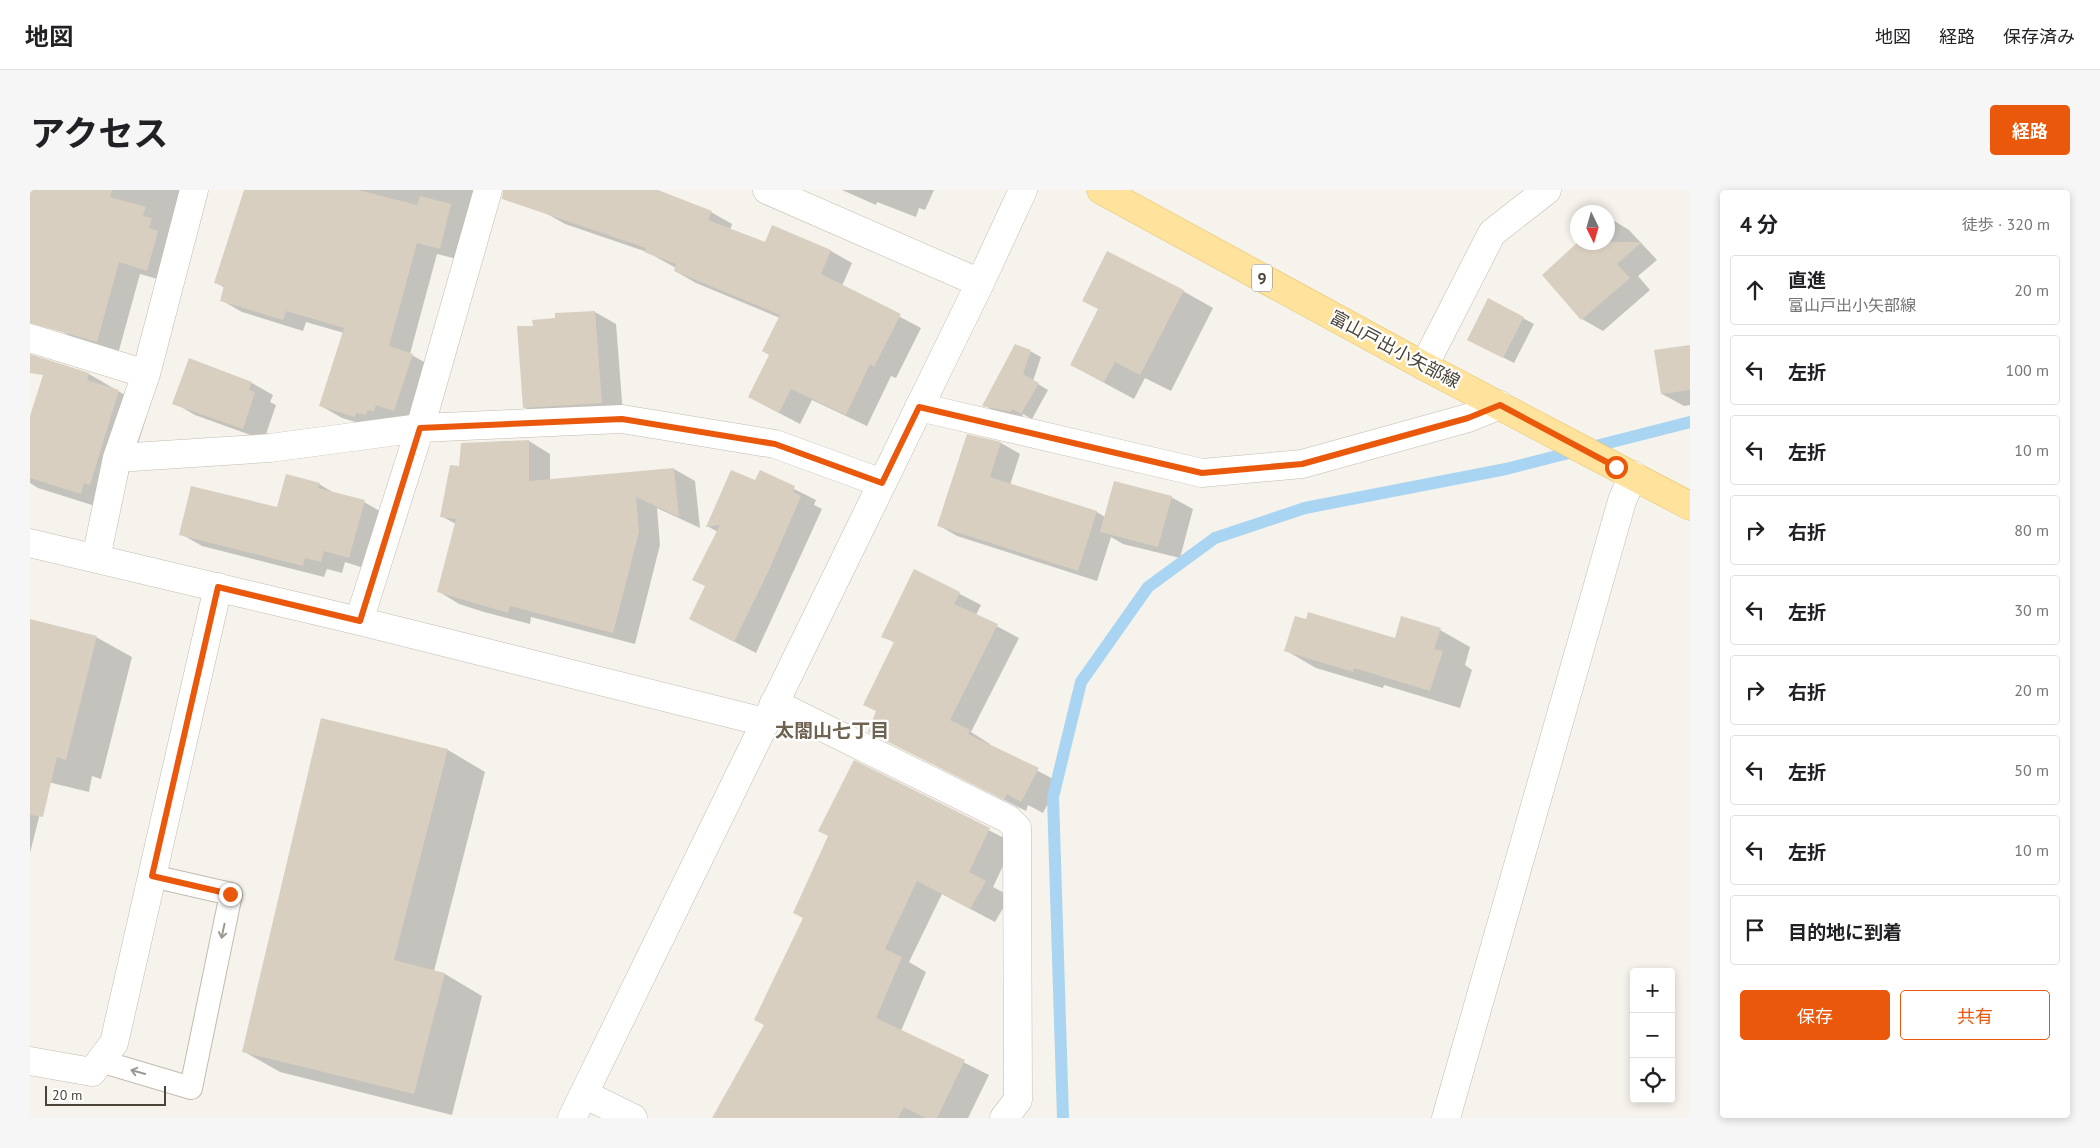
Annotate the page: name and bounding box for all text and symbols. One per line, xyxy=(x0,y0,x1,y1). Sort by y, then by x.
text: 地図 xyxy=(25,21,73,52)
text: 地図 xyxy=(1875,25,1911,48)
text: 経路 xyxy=(1939,25,1975,48)
text: 保存済み xyxy=(2003,25,2075,48)
button: 経路 xyxy=(1990,105,2070,155)
text: アクセス xyxy=(30,110,168,156)
north arrow xyxy=(1570,205,1615,250)
text: 4 分 xyxy=(1740,211,1778,238)
text: 徒歩 · 320 m xyxy=(1962,214,2050,234)
road number: 9 xyxy=(1252,265,1272,292)
text: 直進 xyxy=(1788,268,1826,292)
icon: ahead xyxy=(1741,276,1769,304)
text: 20 m xyxy=(2014,280,2049,300)
text: 富山戸出小矢部線 xyxy=(1788,295,1916,315)
street label: 富山戸出小矢部線 xyxy=(1326,305,1464,393)
icon: left xyxy=(1741,356,1769,384)
text: 左折 xyxy=(1788,360,1826,384)
text: 100 m xyxy=(2006,360,2049,380)
icon: left xyxy=(1741,436,1769,464)
text: 左折 xyxy=(1788,440,1826,464)
text: 10 m xyxy=(2014,440,2049,460)
route start xyxy=(1605,456,1628,479)
icon: right xyxy=(1741,516,1769,544)
text: 右折 xyxy=(1788,520,1826,544)
text: 80 m xyxy=(2014,520,2049,540)
icon: left xyxy=(1741,596,1769,624)
text: 左折 xyxy=(1788,600,1826,624)
text: 30 m xyxy=(2014,600,2049,620)
icon: right xyxy=(1741,676,1769,704)
text: 右折 xyxy=(1788,680,1826,704)
text: 20 m xyxy=(2014,680,2049,700)
district label: 太閤山七丁目 xyxy=(775,718,889,742)
icon: left xyxy=(1741,756,1769,784)
text: 左折 xyxy=(1788,760,1826,784)
text: 50 m xyxy=(2014,760,2049,780)
icon: left xyxy=(1741,836,1769,864)
text: 左折 xyxy=(1788,840,1826,864)
text: 10 m xyxy=(2014,840,2049,860)
route end xyxy=(219,883,242,906)
icon: arrive xyxy=(1741,916,1769,944)
text: 目的地に到着 xyxy=(1788,920,1902,944)
one-way arrow xyxy=(218,923,227,939)
map controls xyxy=(1630,968,1675,1103)
button: + xyxy=(1630,968,1675,1013)
button: 保存 xyxy=(1740,990,1890,1040)
button: 共有 xyxy=(1900,990,2050,1040)
button: − xyxy=(1630,1013,1675,1058)
button: locate xyxy=(1630,1058,1675,1103)
one-way arrow xyxy=(130,1067,146,1077)
scale bar xyxy=(45,1083,166,1106)
text: 20 m xyxy=(52,1086,82,1104)

